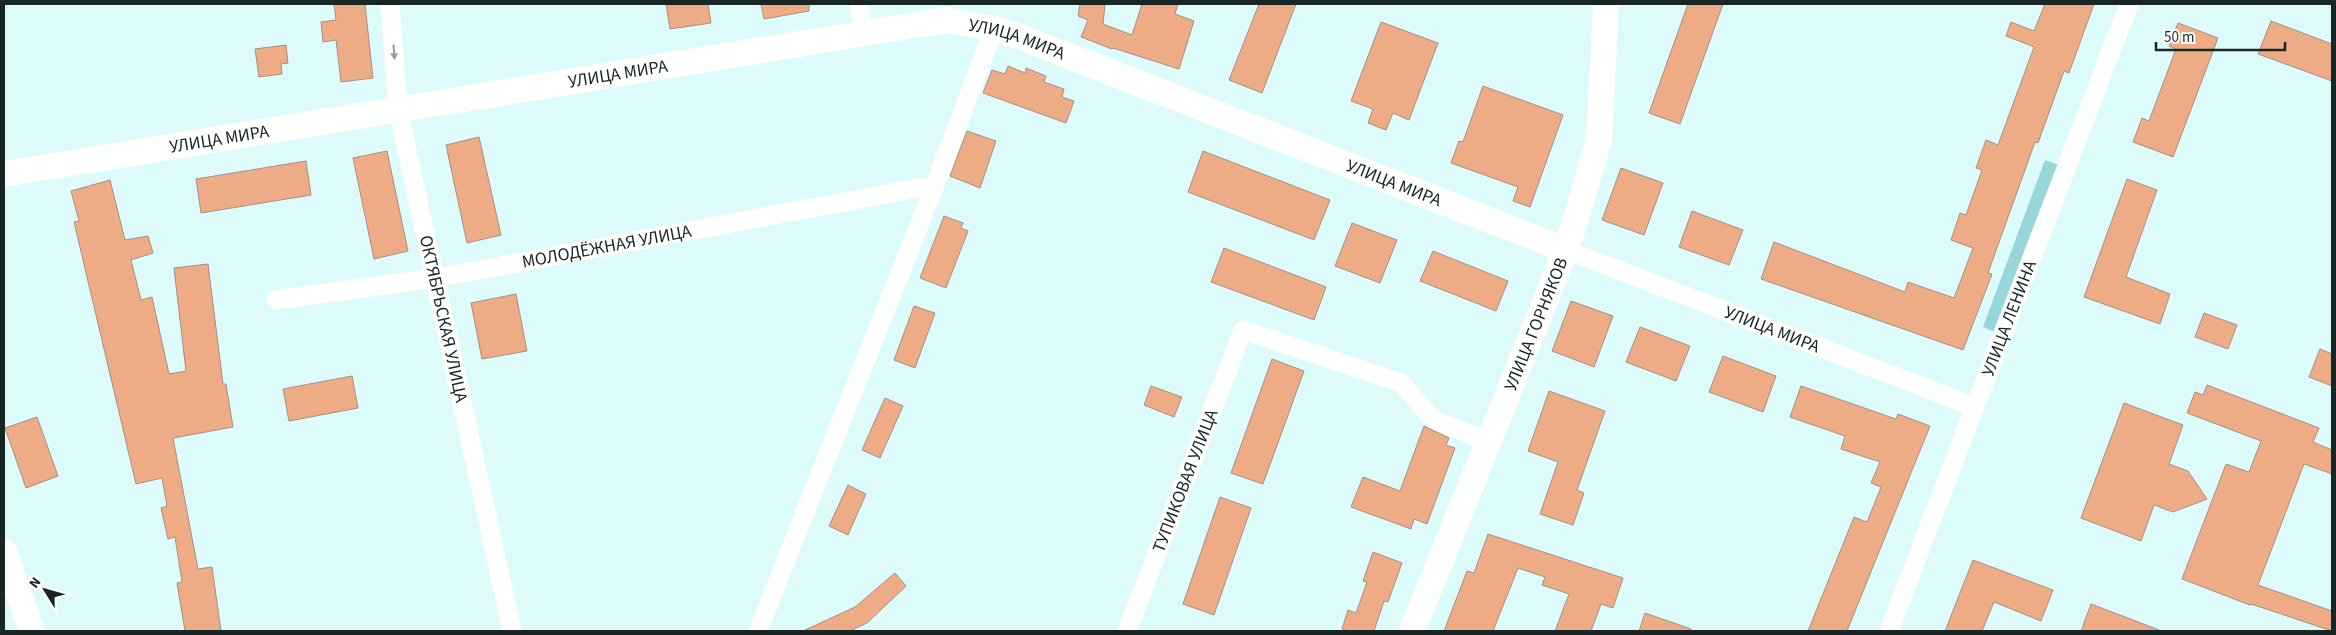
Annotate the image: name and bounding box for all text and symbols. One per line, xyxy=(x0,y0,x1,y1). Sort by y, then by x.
street label: УЛИЦА МИРА xyxy=(967,13,1069,66)
scale bar xyxy=(2156,20,2285,52)
text: 50 m xyxy=(2164,27,2194,48)
one-way arrow xyxy=(390,45,398,61)
street label: УЛИЦА МИРА xyxy=(566,54,670,95)
street label: УЛИЦА МИРА xyxy=(168,119,271,160)
street label: УЛИЦА МИРА xyxy=(1343,153,1445,213)
street label: МОЛОДЁЖНАЯ УЛИЦА xyxy=(520,219,694,275)
street label: ОКТЯБРЬСКАЯ УЛИЦА xyxy=(413,233,474,405)
street label: УЛИЦА ГОРНЯКОВ xyxy=(1498,254,1574,395)
street label: УЛИЦА ЛЕНИНА xyxy=(1976,257,2043,380)
street label: УЛИЦА МИРА xyxy=(1721,300,1824,359)
street label: ТУПИКОВАЯ УЛИЦА xyxy=(1146,405,1224,556)
north arrow xyxy=(20,565,70,615)
text: N xyxy=(25,573,46,593)

